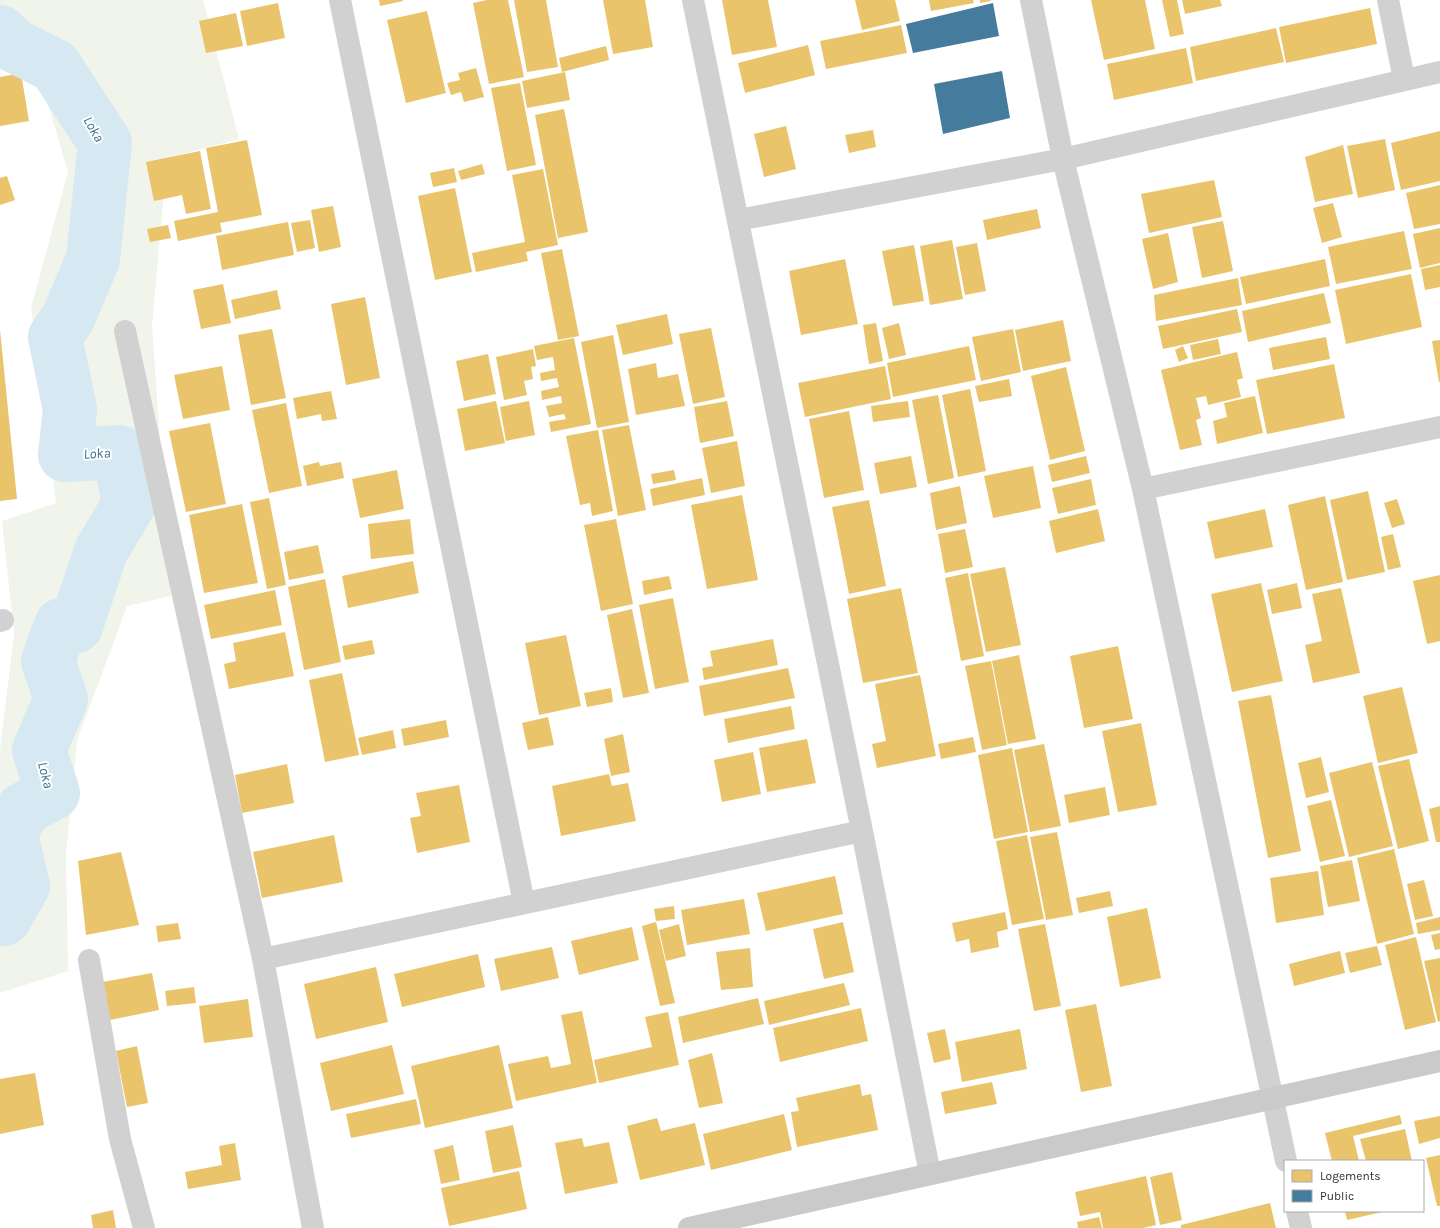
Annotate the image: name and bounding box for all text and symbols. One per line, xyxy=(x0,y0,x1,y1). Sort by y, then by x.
water label: Loka xyxy=(79,113,108,145)
water label: Loka xyxy=(83,444,111,463)
water label: Loka xyxy=(34,760,57,790)
legend xyxy=(1284,1160,1424,1212)
text: Logements xyxy=(1320,1169,1381,1183)
text: Public xyxy=(1320,1189,1354,1203)

